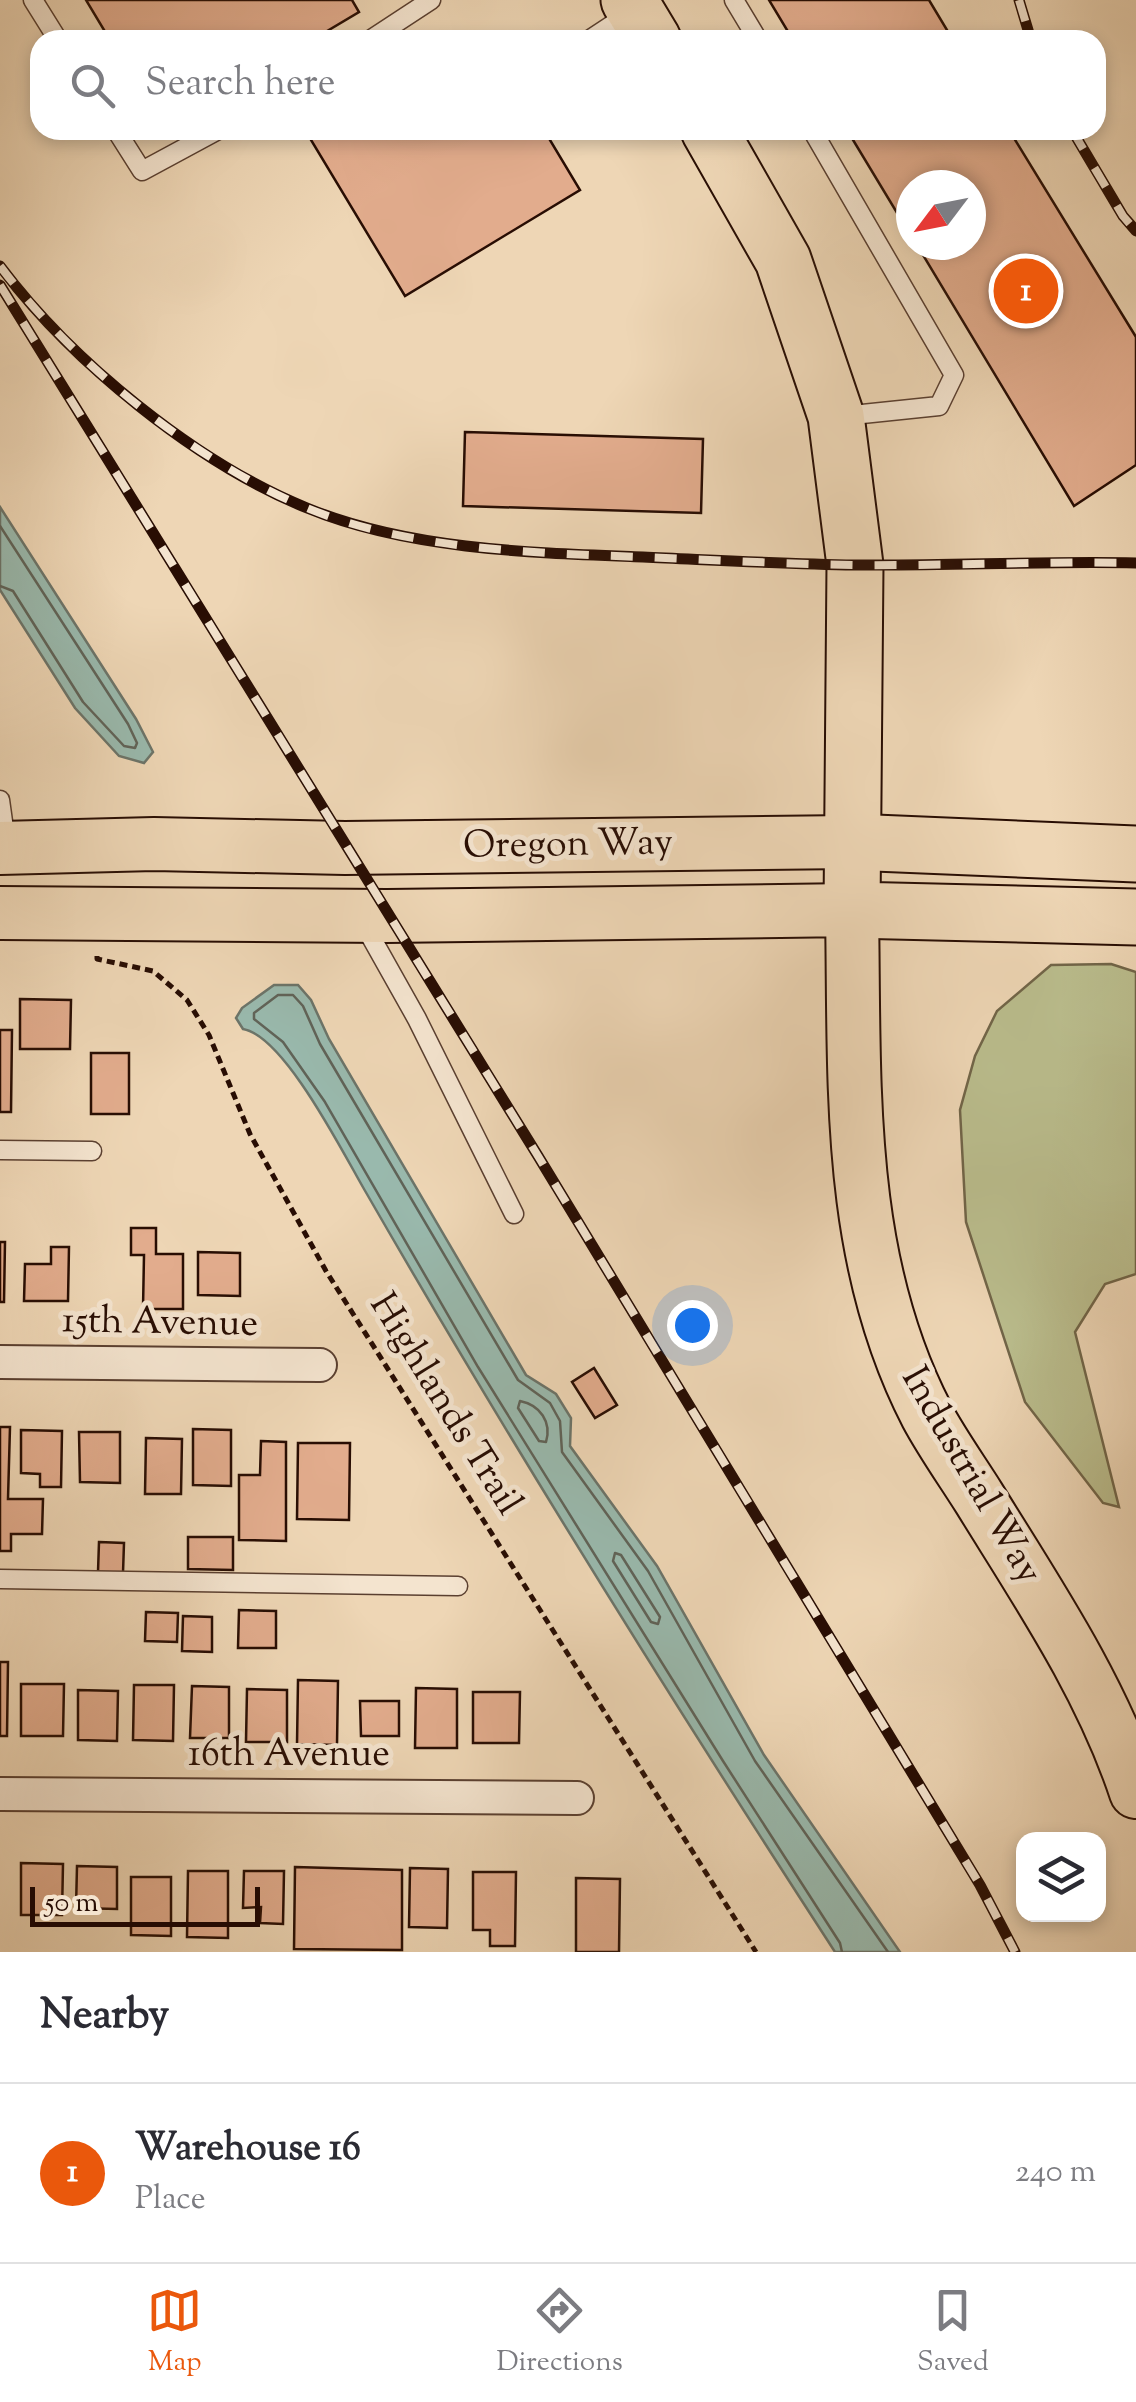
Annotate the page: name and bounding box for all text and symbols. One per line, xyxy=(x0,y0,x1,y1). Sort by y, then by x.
search box xyxy=(30,30,1106,140)
icon: search xyxy=(65,58,120,113)
text: Search here xyxy=(145,58,336,112)
north arrow xyxy=(896,170,986,260)
pin: 1 xyxy=(994,254,1058,328)
street label: Oregon Way xyxy=(463,817,674,875)
street label: Highlands Trail xyxy=(354,1284,534,1526)
street label: 15th Avenue xyxy=(61,1295,259,1353)
your location xyxy=(667,1300,718,1351)
street label: Industrial Way xyxy=(886,1357,1054,1595)
street label: 16th Avenue xyxy=(188,1729,390,1783)
map controls xyxy=(1016,1832,1106,1922)
button: layers xyxy=(1016,1832,1106,1922)
scale bar xyxy=(30,1882,260,1926)
text: 50 m xyxy=(45,1884,99,1924)
text: Nearby xyxy=(40,1987,169,2047)
text: Warehouse 16 xyxy=(135,2123,361,2177)
text: 1 xyxy=(67,2150,78,2196)
text: 240 m xyxy=(1015,2150,1096,2196)
text: Place xyxy=(135,2177,206,2223)
tab: Map xyxy=(147,2283,202,2383)
tab: Directions xyxy=(496,2283,623,2383)
tab: Saved xyxy=(917,2283,989,2383)

